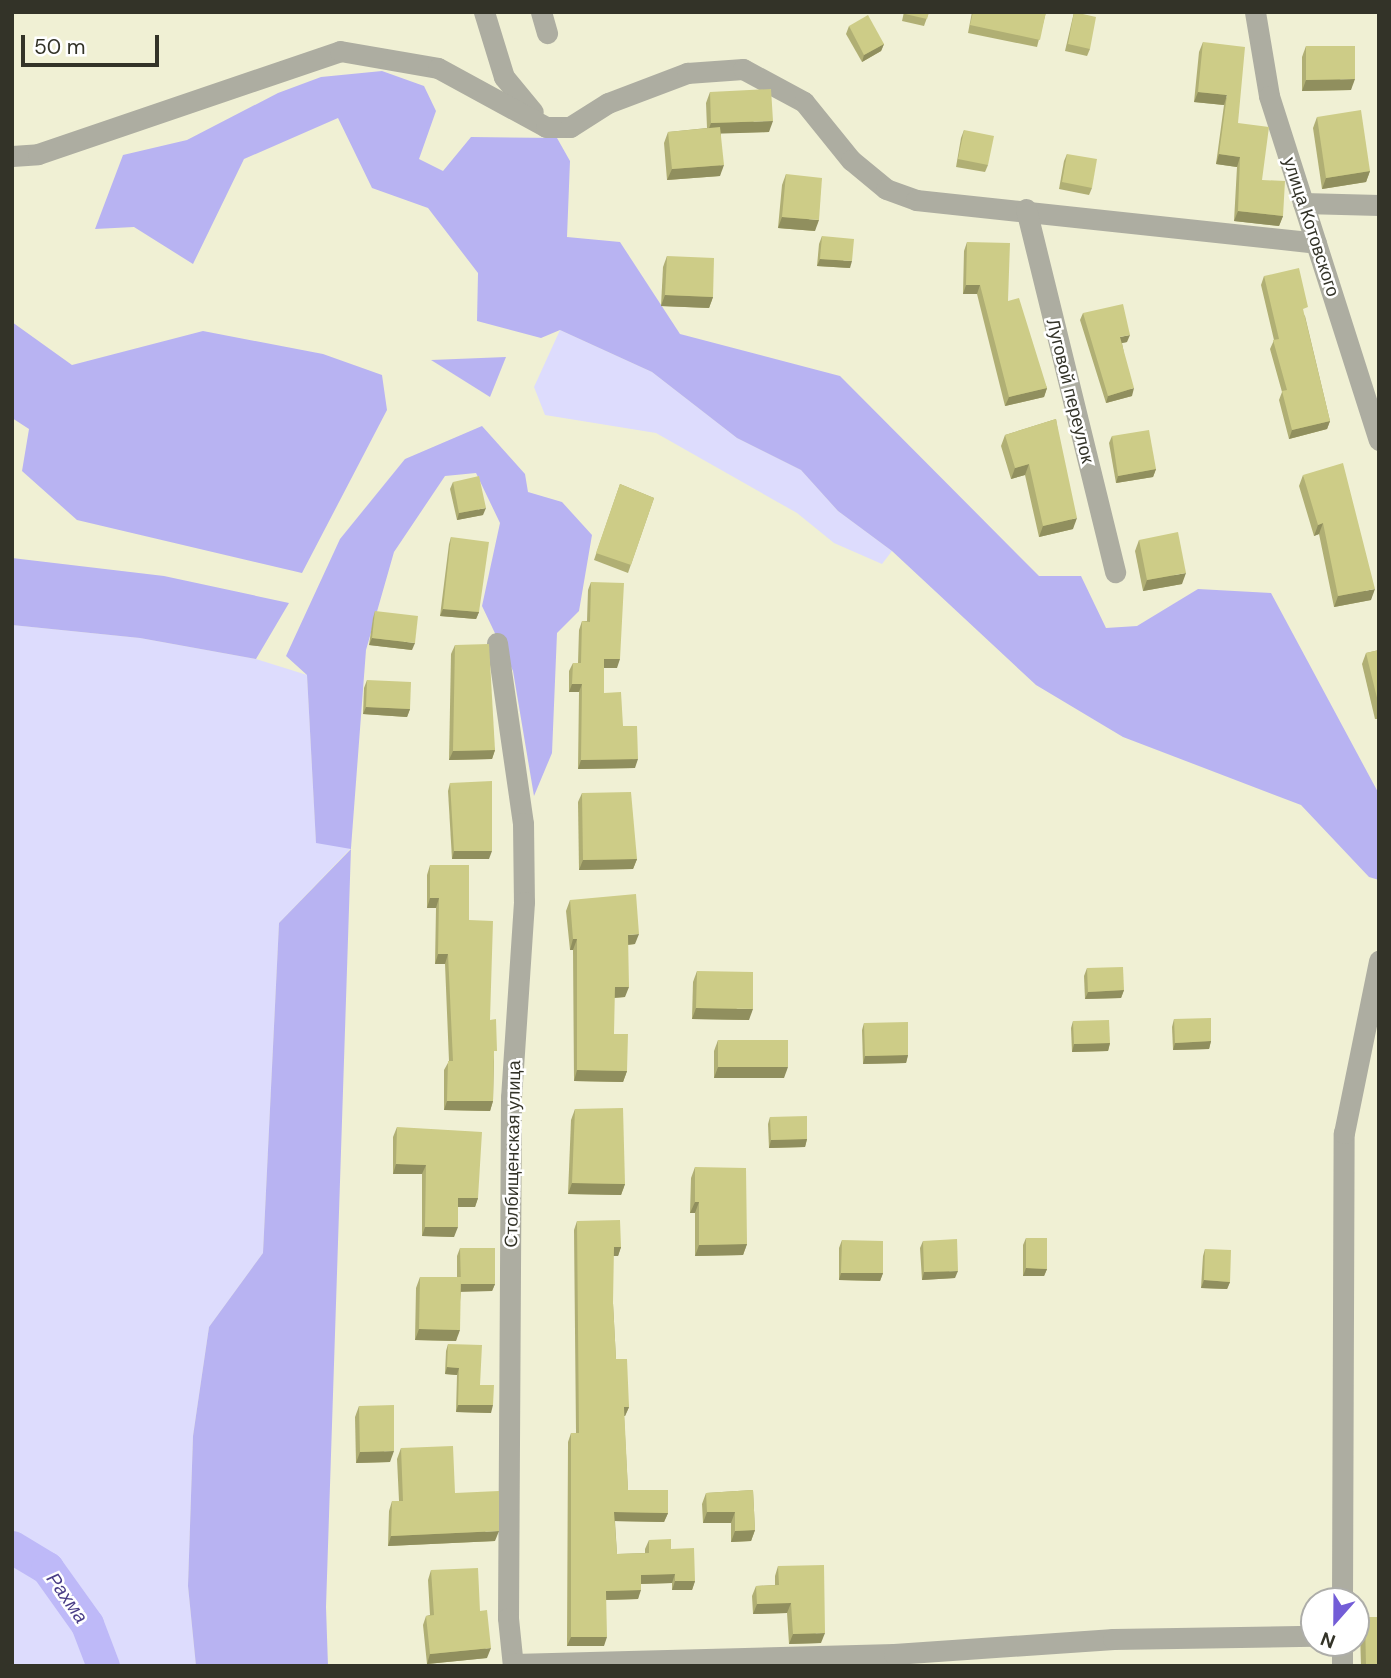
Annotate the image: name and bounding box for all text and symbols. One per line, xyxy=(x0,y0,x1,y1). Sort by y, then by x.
scale bar xyxy=(24,21,163,65)
text: 50 m xyxy=(34,33,85,61)
street label: улица Котовского xyxy=(1278,155,1344,299)
street label: Луговой переулок xyxy=(1042,316,1098,466)
street label: Столбищенская улица xyxy=(501,1060,525,1248)
water label: Рахма xyxy=(42,1568,92,1628)
north arrow xyxy=(1300,1587,1370,1657)
text: N xyxy=(1317,1626,1339,1654)

